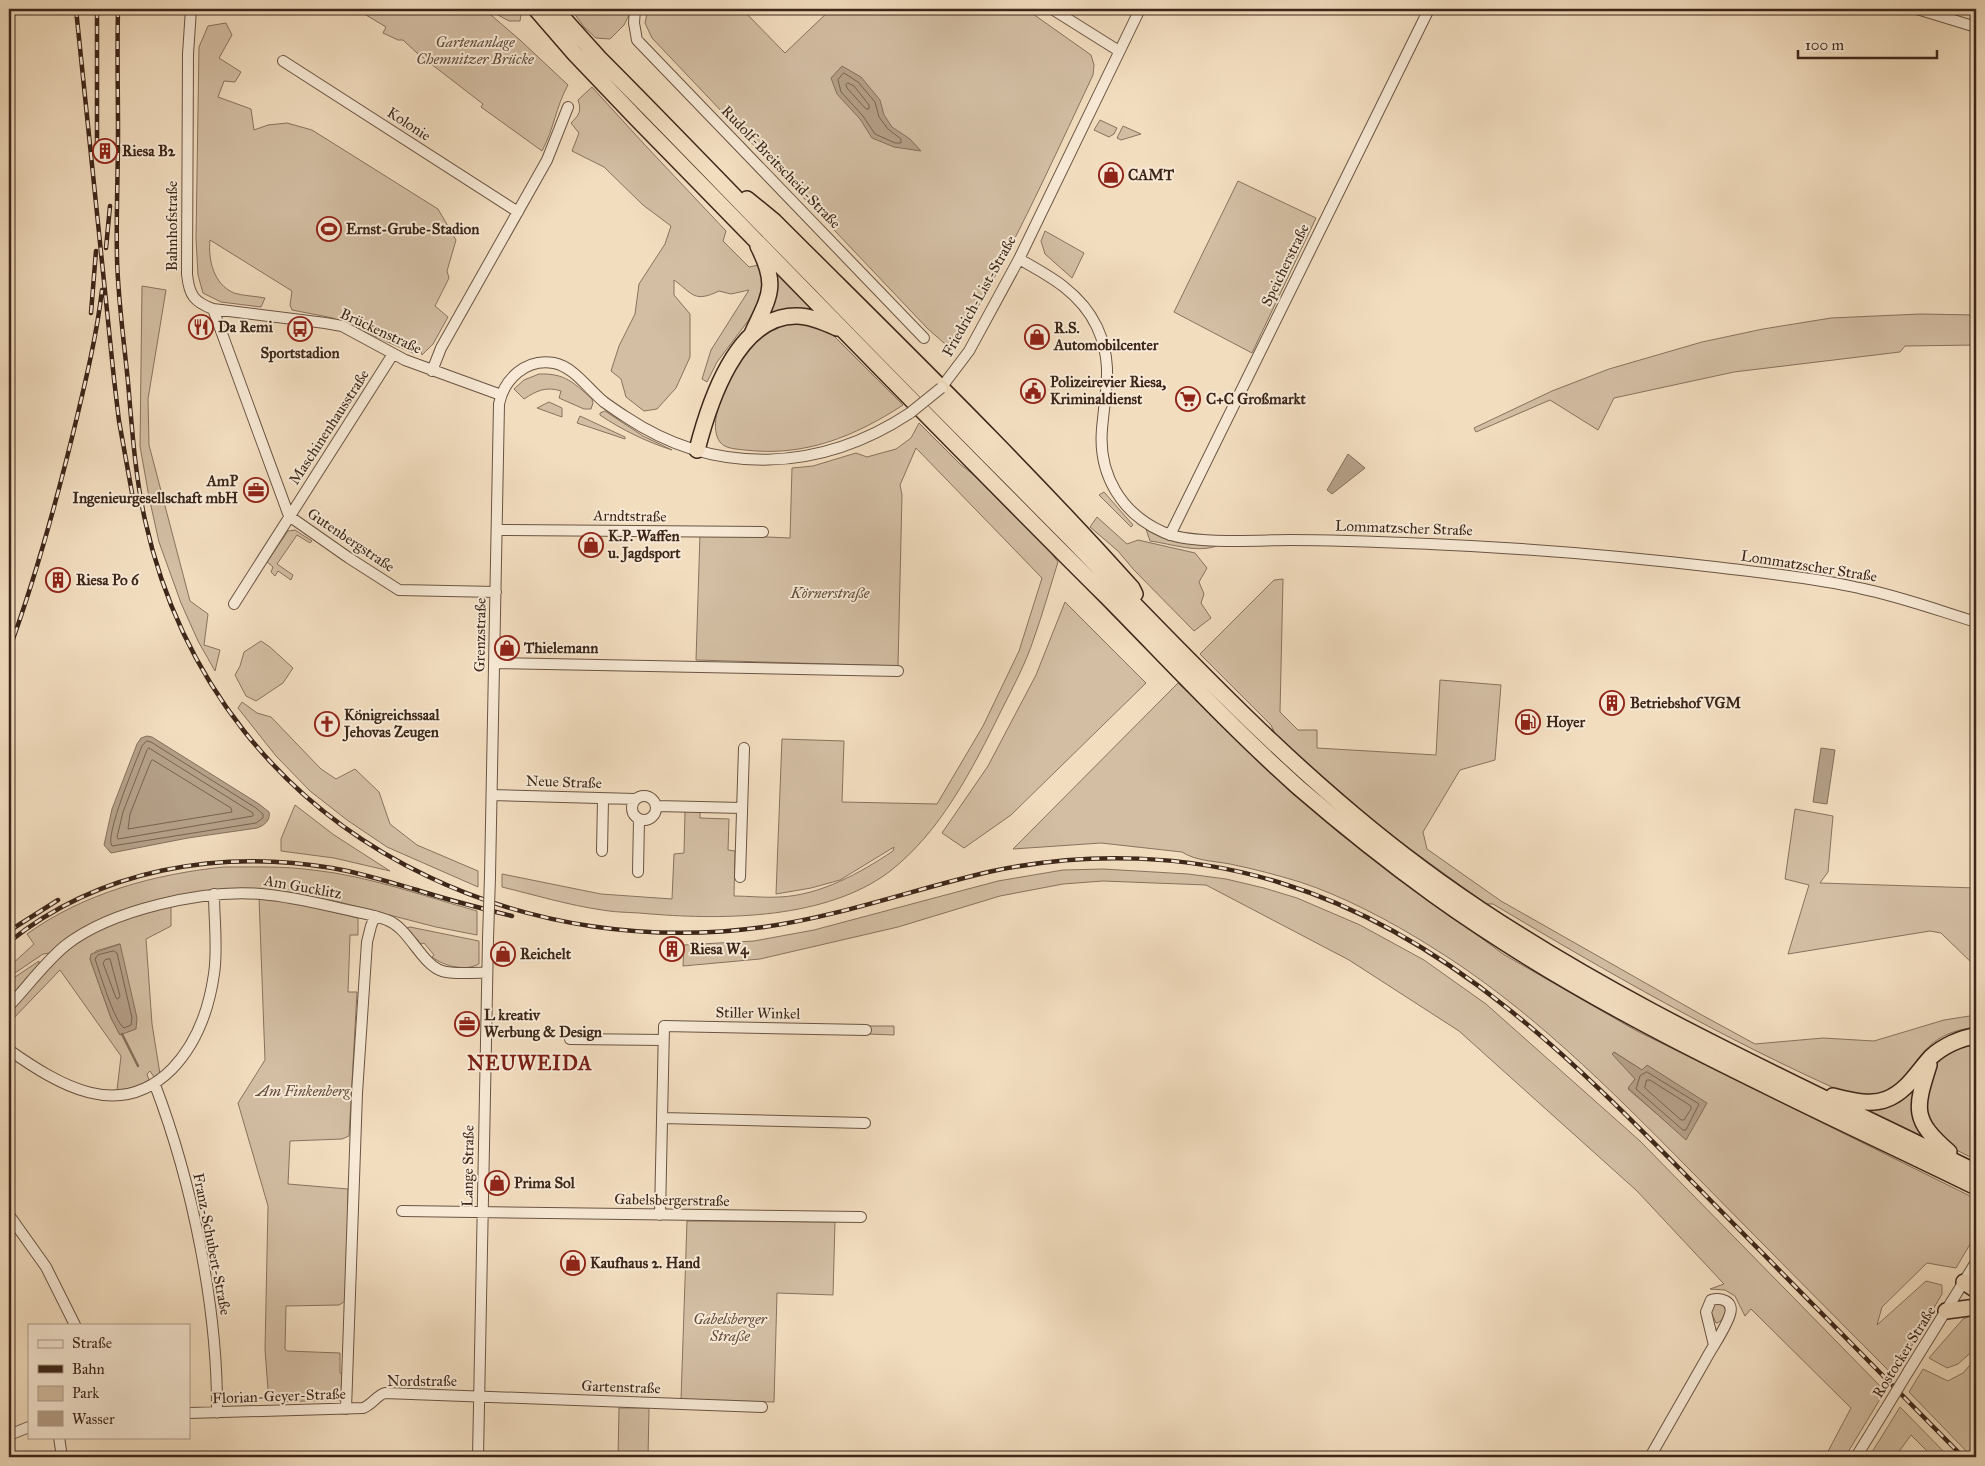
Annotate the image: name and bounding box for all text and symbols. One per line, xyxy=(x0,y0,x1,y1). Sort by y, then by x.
scale bar xyxy=(1798,28,1936,60)
park label: Gartenanlage Chemnitzer Brücke xyxy=(416,33,534,68)
text: 100 m xyxy=(1805,36,1845,54)
street label: Rudolf-Breitscheid-Straße xyxy=(718,102,844,232)
street label: Kolonie xyxy=(384,103,434,145)
building icon: Riesa B2 xyxy=(92,138,118,164)
place label: Riesa B2 xyxy=(122,142,176,160)
shop icon: CAMT xyxy=(1098,162,1124,188)
place label: CAMT xyxy=(1128,166,1175,184)
street label: Bahnhofstraße xyxy=(163,181,181,271)
sports icon: Ernst-Grube-Stadion xyxy=(316,216,342,242)
place label: Ernst-Grube-Stadion xyxy=(346,220,480,238)
street label: Speicherstraße xyxy=(1257,221,1313,309)
street label: Friedrich-List-Straße xyxy=(938,232,1020,360)
street label: Brückenstraße xyxy=(337,304,425,358)
restaurant icon: Da Remi xyxy=(188,314,214,340)
bus stop icon: Sportstadion xyxy=(287,316,313,342)
place label: Da Remi xyxy=(218,318,274,336)
place label: R.S. Automobilcenter xyxy=(1053,319,1159,354)
shop icon: R.S. Automobilcenter xyxy=(1024,324,1050,350)
place label: Sportstadion xyxy=(260,344,340,363)
street label: Maschinenhausstraße xyxy=(285,366,373,488)
place label: Polizeirevier Riesa, Kriminaldienst xyxy=(1050,373,1166,408)
public building icon: Polizeirevier Riesa, Kriminaldienst xyxy=(1020,378,1046,404)
supermarket icon: C+C Großmarkt xyxy=(1175,386,1201,412)
place label: C+C Großmarkt xyxy=(1206,390,1306,408)
place label: AmP Ingenieurgesellschaft mbH xyxy=(73,472,238,508)
office icon: AmP Ingenieurgesellschaft mbH xyxy=(243,477,269,503)
street label: Gutenbergstraße xyxy=(304,504,398,576)
street label: Arndtstraße xyxy=(592,506,667,526)
street label: Lommatzscher Straße xyxy=(1335,517,1473,539)
place label: K.P. Waffen u. Jagdsport xyxy=(607,527,681,563)
shop icon: K.P. Waffen u. Jagdsport xyxy=(578,532,604,558)
street label: Lommatzscher Straße xyxy=(1740,546,1878,586)
building icon: Riesa Po 6 xyxy=(45,567,71,593)
place label: Riesa Po 6 xyxy=(76,571,140,589)
park label: Körnerstraße xyxy=(790,584,870,602)
street label: Grenzstraße xyxy=(470,598,490,672)
shop icon: Thielemann xyxy=(494,635,520,661)
place label: Thielemann xyxy=(523,639,599,657)
building icon: Betriebshof VGM xyxy=(1599,690,1625,716)
place label: Betriebshof VGM xyxy=(1630,694,1741,712)
place label: Königreichssaal Jehovas Zeugen xyxy=(342,706,440,742)
fuel station icon: Hoyer xyxy=(1515,709,1541,735)
church icon: Königreichssaal Jehovas Zeugen xyxy=(314,711,340,737)
place label: Hoyer xyxy=(1546,713,1585,732)
street label: Neue Straße xyxy=(526,772,602,792)
street label: Am Gucklitz xyxy=(262,871,343,903)
building icon: Riesa W4 xyxy=(659,936,685,962)
place label: Riesa W4 xyxy=(690,940,749,959)
shop icon: Reichelt xyxy=(490,941,516,967)
place label: Reichelt xyxy=(520,945,572,963)
street label: Stiller Winkel xyxy=(715,1003,802,1023)
place label: L kreativ Werbung & Design xyxy=(484,1006,603,1042)
office icon: L kreativ Werbung & Design xyxy=(454,1011,480,1037)
district label: NEUWEIDA xyxy=(467,1051,593,1075)
park label: Am Finkenberg xyxy=(254,1082,351,1100)
street label: Lange Straße xyxy=(458,1125,478,1207)
shop icon: Prima Sol xyxy=(484,1170,510,1196)
street label: Franz-Schubert-Straße xyxy=(189,1171,235,1317)
place label: Prima Sol xyxy=(514,1174,576,1192)
street label: Gabelsbergerstraße xyxy=(614,1190,730,1210)
shop icon: Kaufhaus 2. Hand xyxy=(560,1250,586,1276)
place label: Kaufhaus 2. Hand xyxy=(590,1254,701,1272)
street label: Rostocker Straße xyxy=(1869,1303,1939,1401)
park label: Gabelsberger Straße xyxy=(693,1310,768,1345)
legend xyxy=(28,1324,190,1438)
text: Straße xyxy=(72,1334,112,1352)
text: Bahn xyxy=(72,1360,105,1378)
street label: Nordstraße xyxy=(387,1372,457,1390)
street label: Gartenstraße xyxy=(581,1377,661,1397)
text: Park xyxy=(72,1384,99,1402)
street label: Florian-Geyer-Straße xyxy=(212,1385,346,1407)
text: Wasser xyxy=(72,1410,115,1428)

